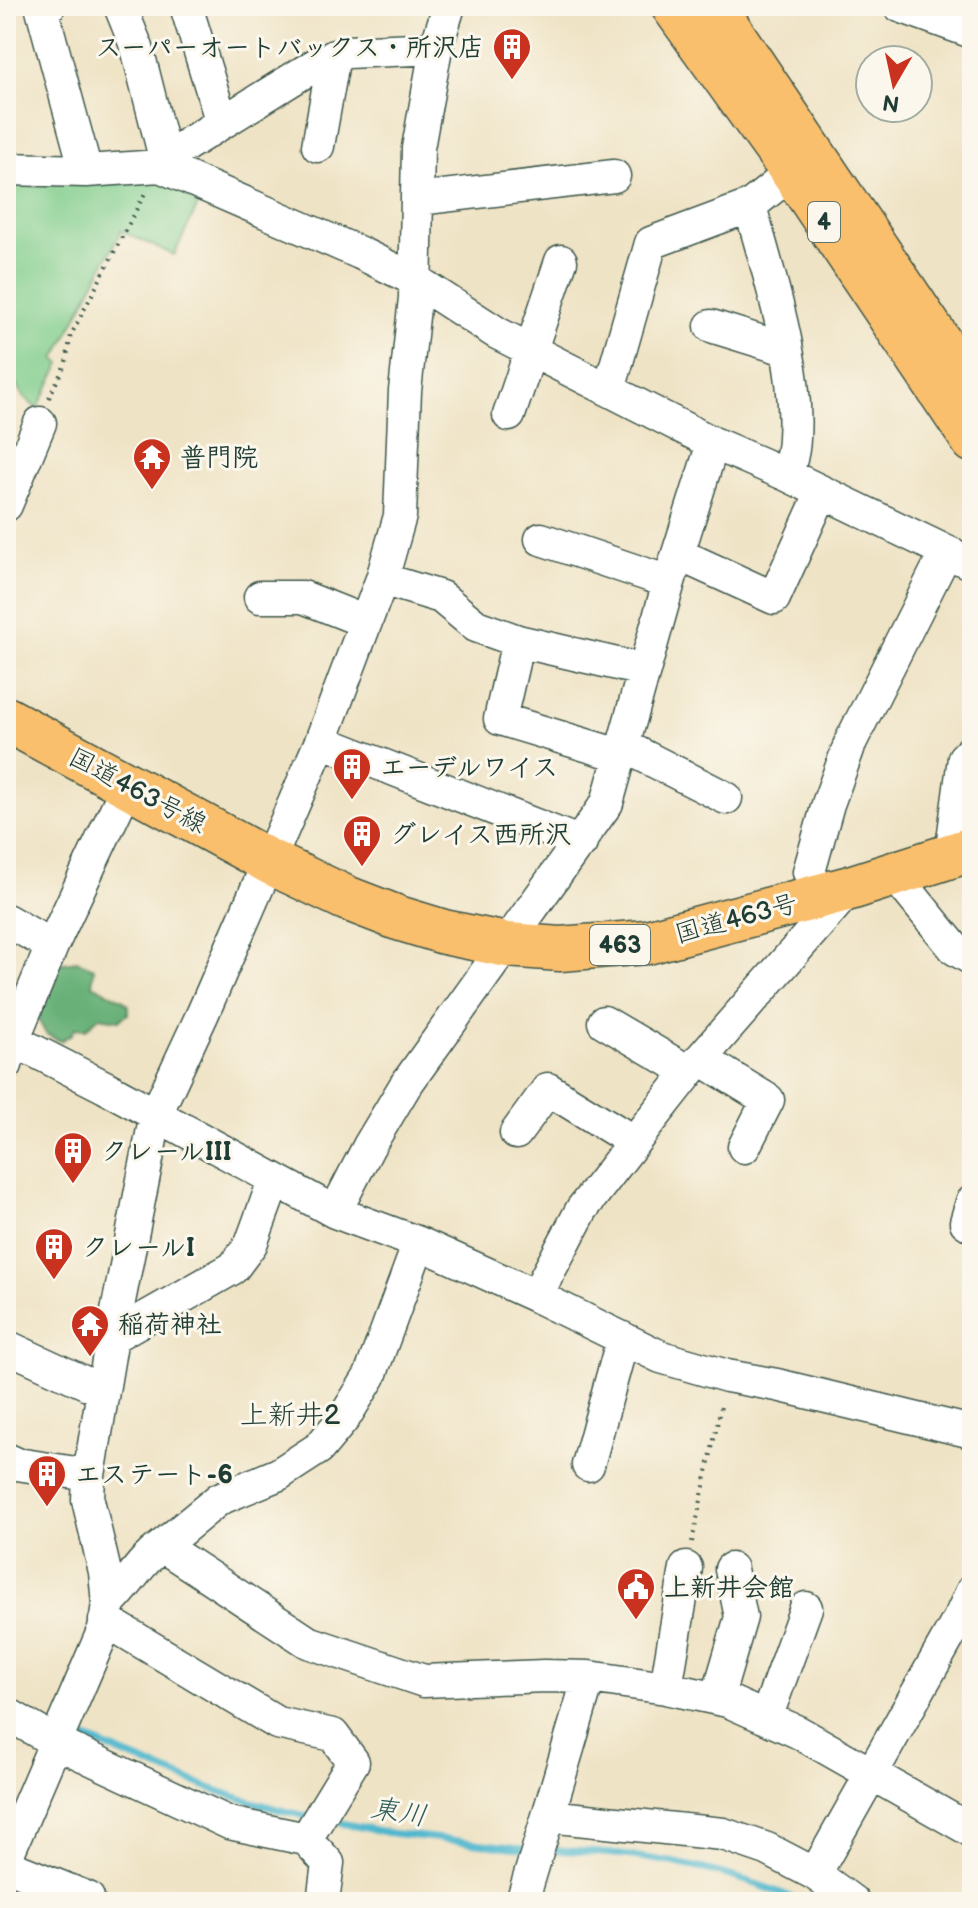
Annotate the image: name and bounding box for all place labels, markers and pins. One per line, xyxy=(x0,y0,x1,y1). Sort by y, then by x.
building icon: スーパーオートバックス・所沢店 xyxy=(491,26,533,81)
place label: スーパーオートバックス・所沢店 xyxy=(96,33,484,64)
temple icon: 普門院 xyxy=(131,436,173,491)
place label: 普門院 xyxy=(180,443,258,474)
building icon: エーデルワイス xyxy=(331,746,373,801)
place label: エーデルワイス xyxy=(380,753,558,784)
building icon: グレイス西所沢 xyxy=(341,813,383,868)
place label: グレイス西所沢 xyxy=(390,820,571,851)
building icon: クレールIII xyxy=(52,1130,94,1185)
place label: クレールIII xyxy=(101,1137,232,1168)
building icon: クレールI xyxy=(33,1226,75,1281)
place label: クレールI xyxy=(82,1233,195,1264)
temple icon: 稲荷神社 xyxy=(69,1303,111,1358)
place label: 稲荷神社 xyxy=(118,1310,222,1341)
building icon: エステート-6 xyxy=(26,1453,68,1508)
place label: エステート-6 xyxy=(75,1460,233,1491)
public building icon: 上新井会館 xyxy=(615,1566,657,1621)
place label: 上新井会館 xyxy=(664,1573,794,1604)

